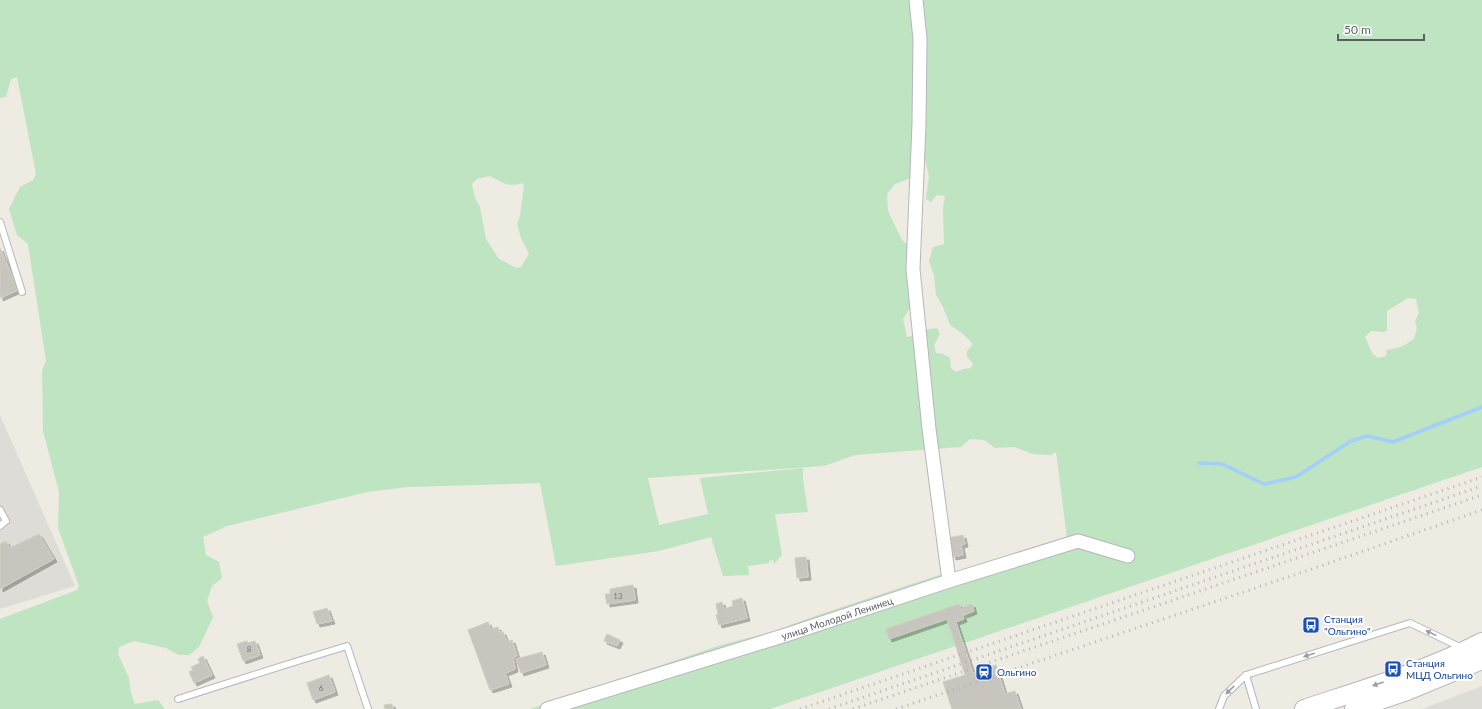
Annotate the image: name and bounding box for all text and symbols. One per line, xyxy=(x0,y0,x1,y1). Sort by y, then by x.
scale bar xyxy=(1338,16,1424,42)
text: 50 m xyxy=(1344,22,1371,37)
house number: 13 xyxy=(613,591,623,601)
street label: улица Молодой Ленинец xyxy=(780,594,894,642)
place label: Станция "Ольгино" xyxy=(1324,613,1371,637)
bus stop icon: Станция "Ольгино" xyxy=(1301,615,1321,635)
one-way arrow xyxy=(1426,630,1437,636)
house number: 8 xyxy=(247,644,252,654)
one-way arrow xyxy=(1303,652,1315,658)
place label: Станция МЦД Ольгино xyxy=(1406,657,1473,681)
bus stop icon: Станция МЦД Ольгино xyxy=(1383,659,1403,679)
station icon: Ольгино xyxy=(974,662,994,682)
place label: Ольгино xyxy=(997,666,1037,678)
one-way arrow xyxy=(1371,681,1383,687)
house number: 6 xyxy=(319,683,324,693)
one-way arrow xyxy=(1225,686,1235,695)

